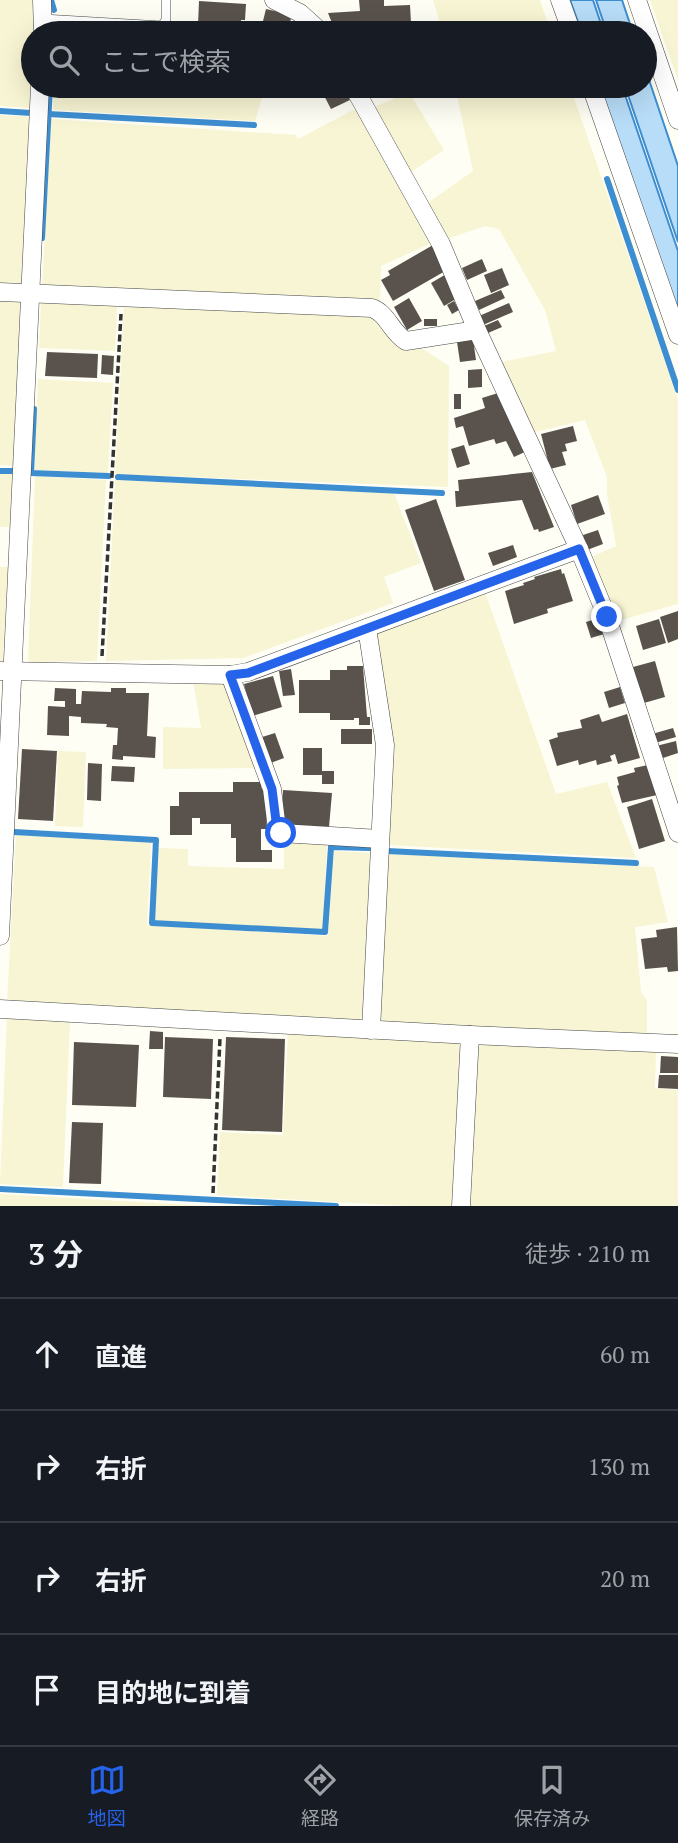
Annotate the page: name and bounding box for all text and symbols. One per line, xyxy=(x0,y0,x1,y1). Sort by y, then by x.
search box xyxy=(21,21,657,98)
icon: search xyxy=(45,41,83,79)
text: ここで検索 xyxy=(101,44,231,78)
route end xyxy=(591,601,622,632)
route start xyxy=(265,817,296,848)
text: 3 分 xyxy=(28,1234,83,1274)
text: 徒歩 · 210 m xyxy=(525,1238,650,1269)
icon: ahead xyxy=(28,1335,66,1373)
text: 直進 xyxy=(95,1339,147,1373)
text: 60 m xyxy=(600,1339,650,1370)
icon: right xyxy=(28,1447,66,1485)
text: 右折 xyxy=(95,1451,147,1485)
text: 130 m xyxy=(588,1451,650,1482)
icon: right xyxy=(28,1559,66,1597)
text: 右折 xyxy=(95,1563,147,1597)
text: 20 m xyxy=(600,1563,650,1594)
icon: arrive xyxy=(28,1671,66,1709)
text: 目的地に到着 xyxy=(95,1675,251,1709)
tab: 地図 xyxy=(88,1761,126,1830)
tab: 経路 xyxy=(301,1761,339,1830)
tab: 保存済み xyxy=(514,1761,590,1830)

